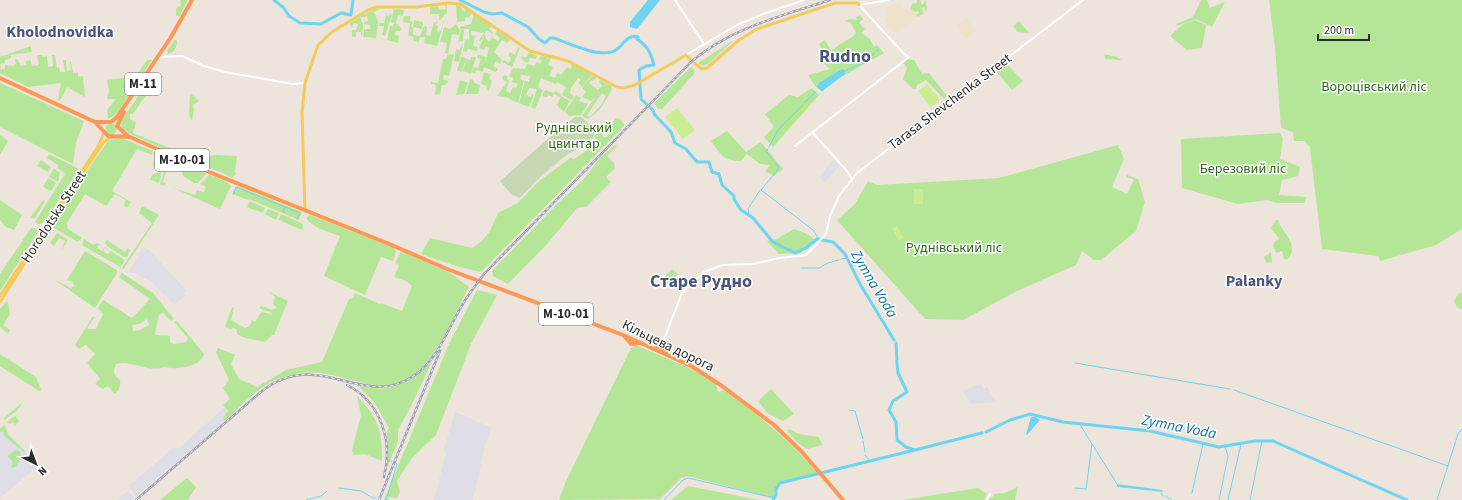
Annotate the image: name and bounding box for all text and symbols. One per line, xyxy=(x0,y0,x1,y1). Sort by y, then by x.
scale bar xyxy=(1318,16,1369,42)
district label: Kholodnovidka xyxy=(6,21,114,43)
text: 200 m xyxy=(1324,22,1354,39)
district label: Rudno xyxy=(819,44,871,69)
street label: Tarasa Shevchenka Street xyxy=(884,49,1016,155)
road number: М-11 xyxy=(125,73,161,95)
park label: Вороцівський ліс xyxy=(1321,77,1427,97)
park label: Руднівський цвинтар xyxy=(536,118,612,154)
road number: М-10-01 xyxy=(155,149,209,171)
park label: Березовий ліс xyxy=(1200,159,1287,179)
street label: Horodotska Street xyxy=(17,167,91,267)
park label: Руднівський ліс xyxy=(906,238,1003,258)
water label: Zymna Voda xyxy=(845,245,903,322)
district label: Старе Рудно xyxy=(650,269,752,294)
district label: Palanky xyxy=(1226,270,1283,292)
road number: М-10-01 xyxy=(539,303,593,325)
street label: Кільцева дорога xyxy=(619,315,717,377)
water label: Zymna Voda xyxy=(1139,409,1218,445)
north arrow xyxy=(16,444,56,484)
text: N xyxy=(35,463,50,479)

